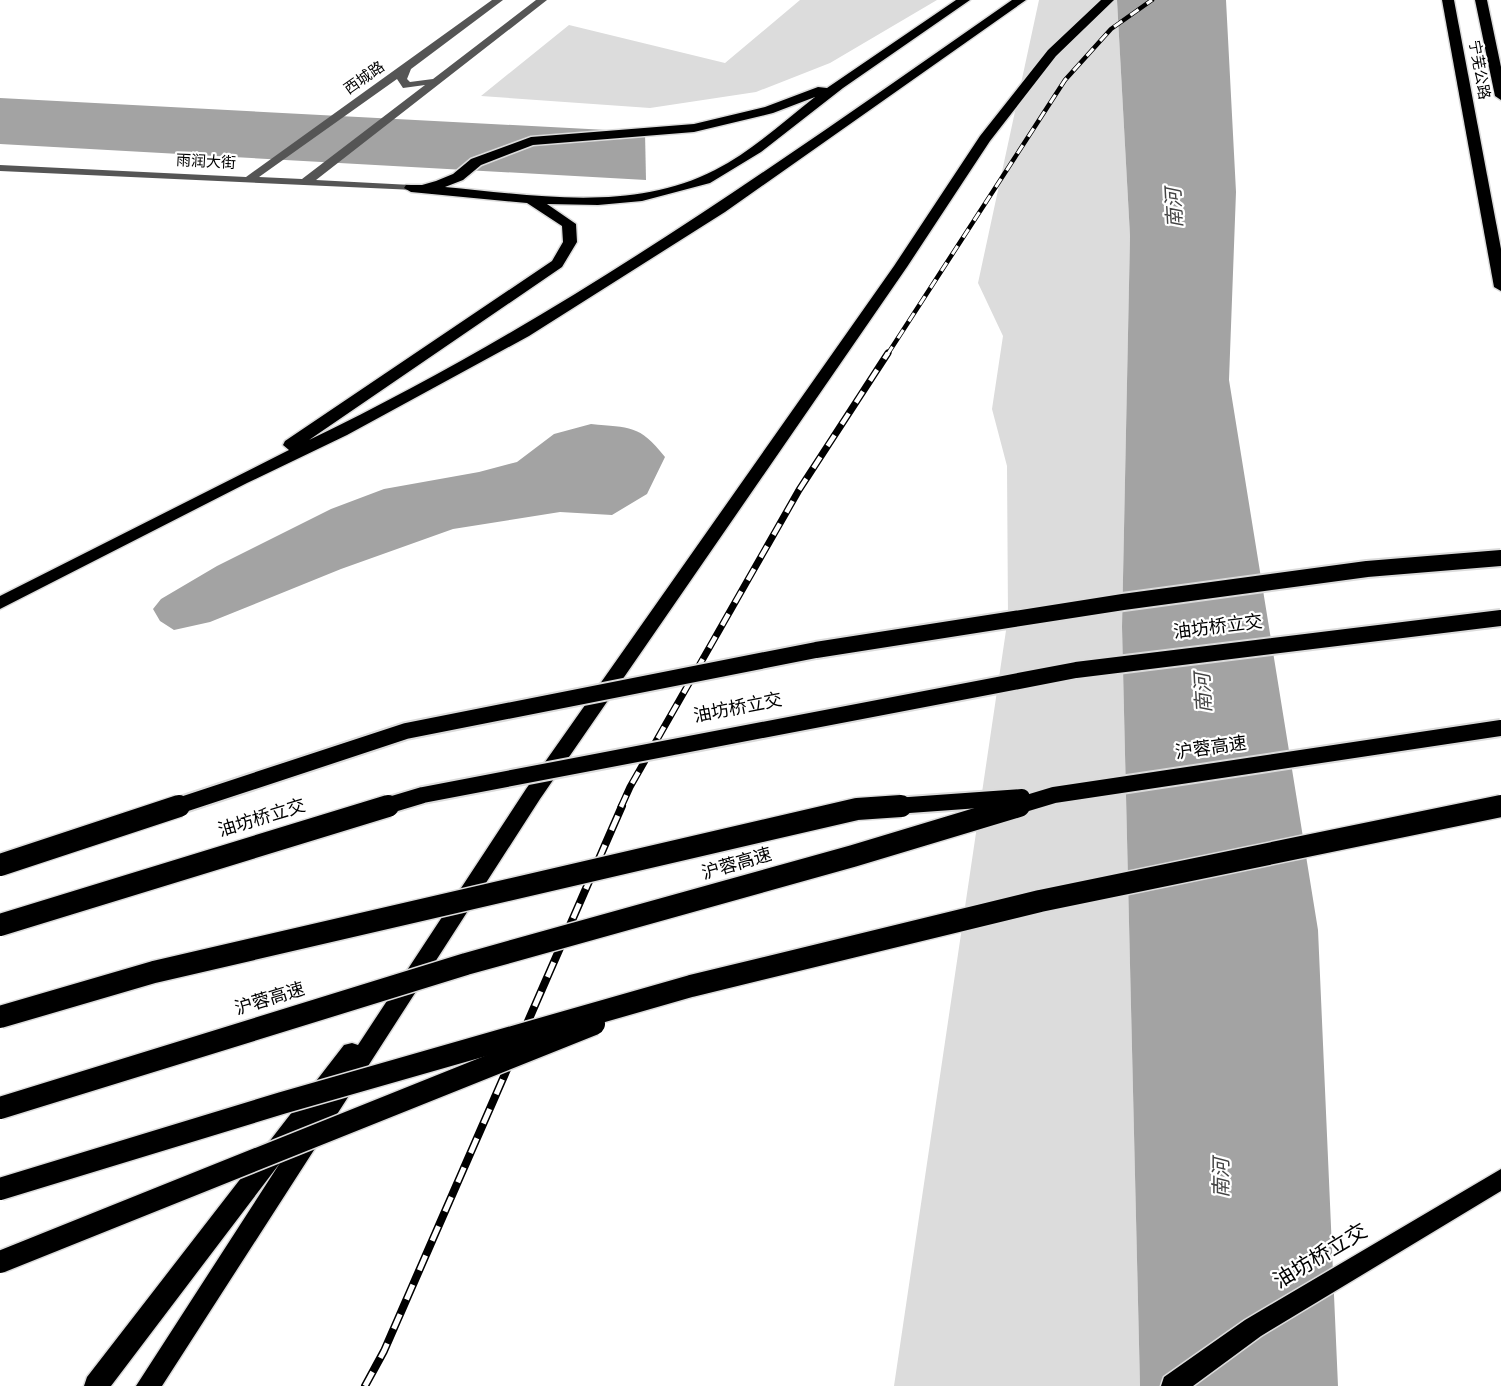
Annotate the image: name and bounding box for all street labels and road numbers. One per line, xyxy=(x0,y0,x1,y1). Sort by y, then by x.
street label: 宁芜公路 xyxy=(1463,39,1493,101)
street label: 西城路 xyxy=(341,58,389,100)
street label: 雨润大街 xyxy=(176,152,236,174)
street label: 油坊桥立交 xyxy=(1172,611,1264,645)
street label: 油坊桥立交 xyxy=(692,689,784,729)
street label: 沪蓉高速 xyxy=(1174,733,1248,765)
street label: 油坊桥立交 xyxy=(216,795,308,843)
street label: 沪蓉高速 xyxy=(699,844,775,886)
street label: 沪蓉高速 xyxy=(232,978,308,1022)
street label: 油坊桥立交 xyxy=(1269,1218,1373,1296)

